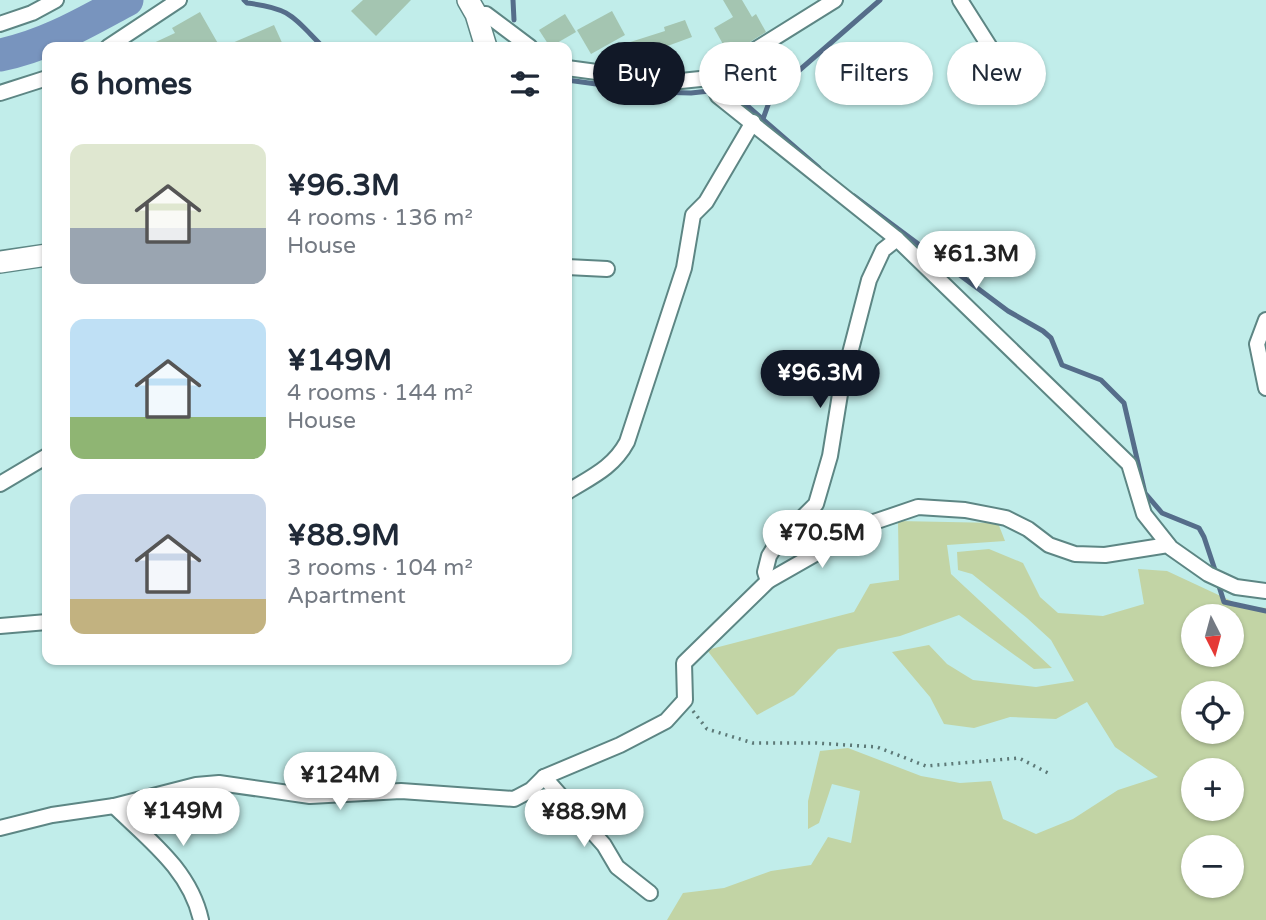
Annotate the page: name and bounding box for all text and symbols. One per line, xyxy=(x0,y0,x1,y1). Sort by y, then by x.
chip: Buy xyxy=(593,42,685,105)
chip: Rent xyxy=(699,42,801,105)
chip: Filters xyxy=(815,42,933,105)
chip: New xyxy=(947,42,1046,105)
icon: filters xyxy=(506,65,544,103)
text: 6 homes xyxy=(70,66,192,103)
text: ¥96.3M xyxy=(287,167,400,204)
icon: home xyxy=(126,172,210,256)
text: 4 rooms · 136 m² xyxy=(287,204,473,232)
text: House xyxy=(287,232,356,260)
pin: ¥61.3M xyxy=(919,232,1033,291)
text: ¥61.3M xyxy=(933,240,1019,268)
text: ¥149M xyxy=(287,342,392,379)
icon: home xyxy=(126,347,210,431)
pin: ¥96.3M xyxy=(763,350,877,410)
text: ¥96.3M xyxy=(777,359,863,387)
text: 4 rooms · 144 m² xyxy=(287,379,473,407)
text: House xyxy=(287,407,356,435)
pin: ¥70.5M xyxy=(765,510,879,570)
text: ¥88.9M xyxy=(287,517,400,554)
text: ¥70.5M xyxy=(779,519,865,547)
icon: home xyxy=(126,522,210,606)
text: 3 rooms · 104 m² xyxy=(287,554,473,582)
text: Apartment xyxy=(287,582,406,610)
north arrow xyxy=(1181,604,1244,667)
map controls xyxy=(1181,604,1244,898)
button: locate xyxy=(1181,681,1244,744)
pin: ¥124M xyxy=(291,752,389,812)
button: + xyxy=(1181,758,1244,821)
text: ¥124M xyxy=(300,761,380,789)
pin: ¥149M xyxy=(134,788,232,848)
pin: ¥88.9M xyxy=(527,790,641,849)
text: ¥149M xyxy=(143,797,223,825)
text: ¥88.9M xyxy=(541,798,627,826)
button: − xyxy=(1181,835,1244,898)

